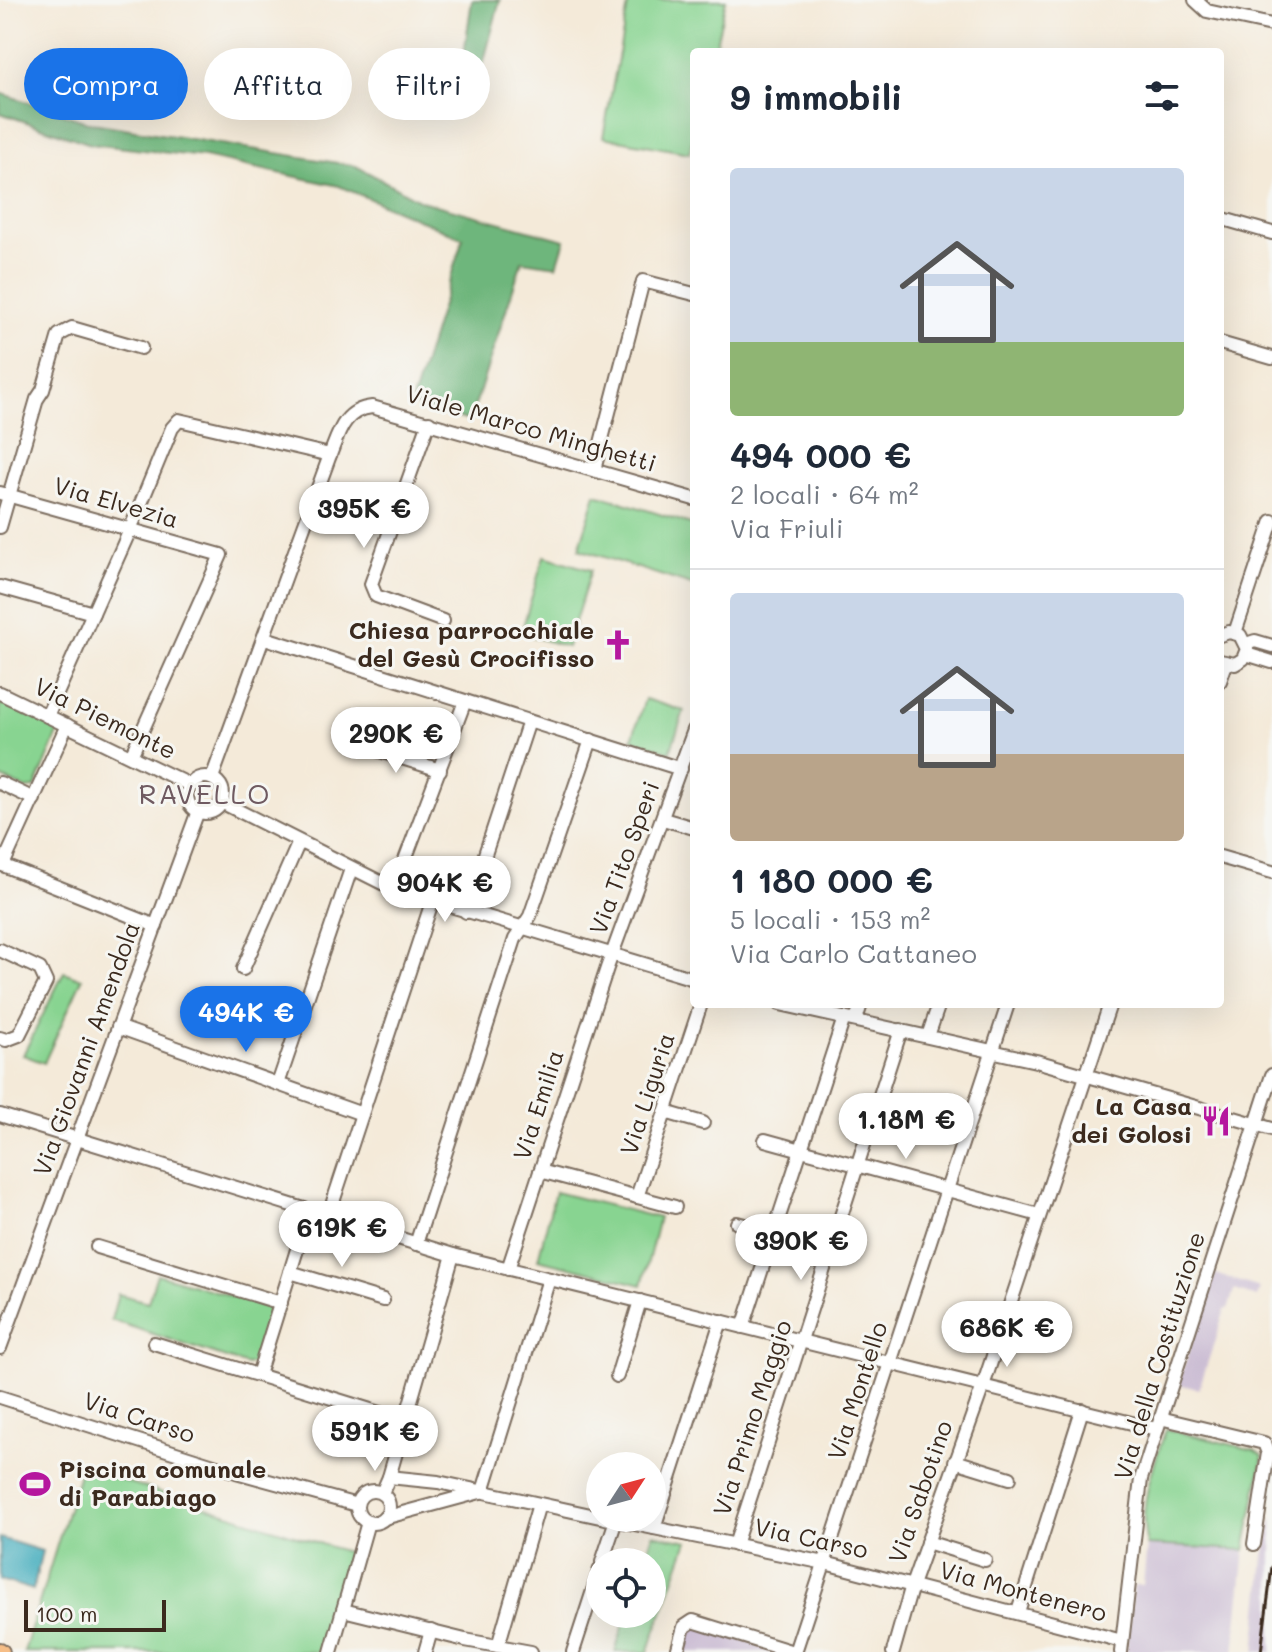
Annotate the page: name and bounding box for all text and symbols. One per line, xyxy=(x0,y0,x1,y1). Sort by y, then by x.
chip: Compra xyxy=(24,48,188,120)
chip: Affitta xyxy=(204,48,352,120)
chip: Filtri xyxy=(368,48,490,120)
text: 9 immobili xyxy=(730,74,903,119)
icon: filters xyxy=(1140,74,1184,118)
icon: home xyxy=(885,220,1029,364)
street label: Viale Marco Minghetti xyxy=(403,377,660,478)
text: 494 000 € xyxy=(730,432,911,477)
street label: Via Elvezia xyxy=(50,469,182,534)
text: 2 locali · 64 m² xyxy=(730,477,919,511)
pin: 395K € xyxy=(299,482,429,550)
text: 395K € xyxy=(317,491,411,525)
text: Via Friuli xyxy=(730,511,843,545)
place label: Chiesa parrocchiale del Gesù Crocifisso xyxy=(349,614,594,673)
church icon: Chiesa parrocchiale del Gesù Crocifisso xyxy=(601,628,635,662)
icon: home xyxy=(885,645,1029,789)
street label: Via Piemonte xyxy=(30,670,182,765)
pin: 290K € xyxy=(331,707,461,775)
text: 290K € xyxy=(349,716,443,750)
district label: RAVELLO xyxy=(139,775,271,811)
street label: Via Tito Speri xyxy=(581,776,666,939)
pin: 904K € xyxy=(380,856,510,924)
text: 1 180 000 € xyxy=(730,857,933,902)
text: 904K € xyxy=(397,865,493,899)
text: 5 locali · 153 m² xyxy=(730,902,930,936)
street label: Via Giovanni Amendola xyxy=(25,917,146,1180)
text: Via Carlo Cattaneo xyxy=(730,936,977,970)
pin: 494K € xyxy=(181,986,311,1054)
text: 494K € xyxy=(198,995,294,1029)
street label: Via Liguria xyxy=(612,1028,681,1159)
street label: Via Emilia xyxy=(505,1046,570,1164)
place label: La Casa dei Golosi xyxy=(1071,1090,1192,1149)
pin: 1.18M € xyxy=(832,1093,980,1161)
text: 1.18M € xyxy=(857,1102,955,1136)
restaurant icon: La Casa dei Golosi xyxy=(1199,1104,1233,1138)
pin: 619K € xyxy=(277,1201,407,1269)
text: 619K € xyxy=(297,1210,387,1244)
pin: 390K € xyxy=(736,1214,866,1282)
text: 390K € xyxy=(753,1223,849,1257)
street label: Via della Costituzione xyxy=(1106,1228,1211,1483)
pin: 686K € xyxy=(942,1301,1072,1369)
text: 686K € xyxy=(959,1310,1055,1344)
street label: Via Primo Maggio xyxy=(705,1316,798,1519)
street label: Via Montello xyxy=(820,1317,894,1464)
street label: Via Carso xyxy=(80,1384,199,1449)
pin: 591K € xyxy=(310,1405,440,1473)
text: 591K € xyxy=(330,1414,420,1448)
street label: Via Sabotino xyxy=(881,1416,958,1567)
north arrow xyxy=(586,1452,666,1532)
map controls xyxy=(586,1452,666,1628)
place label: Piscina comunale di Parabiago xyxy=(59,1453,266,1512)
sports icon: Piscina comunale di Parabiago xyxy=(18,1467,52,1501)
street label: Via Carso xyxy=(752,1510,871,1565)
button: locate xyxy=(586,1548,666,1628)
street label: Via Montenero xyxy=(936,1553,1110,1628)
scale bar xyxy=(24,1596,166,1632)
text: 100 m xyxy=(36,1599,98,1628)

